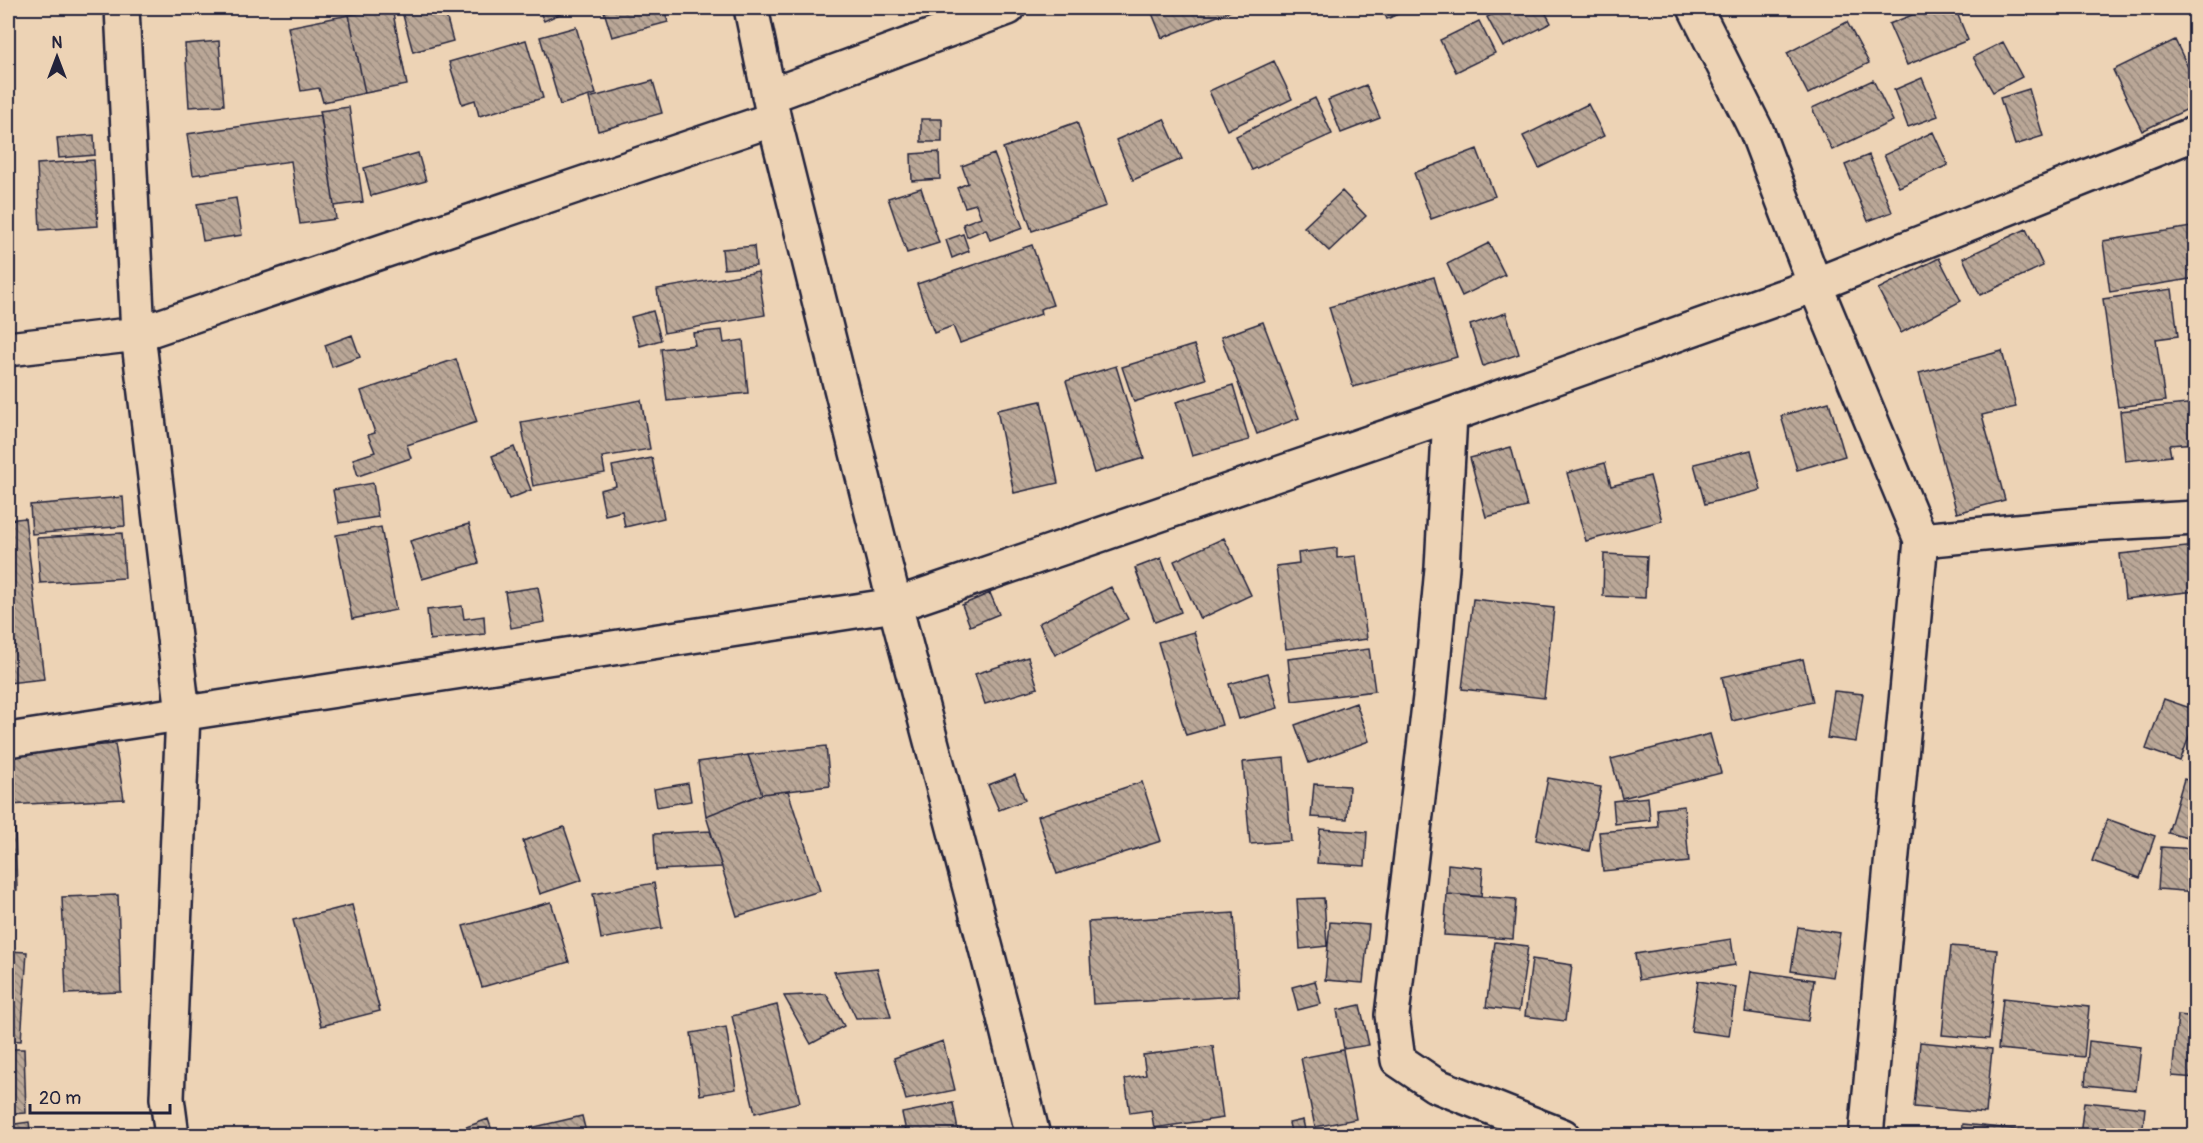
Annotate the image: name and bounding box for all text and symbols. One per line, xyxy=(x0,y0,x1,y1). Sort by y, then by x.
north arrow xyxy=(27,27,87,87)
text: N xyxy=(52,33,63,53)
scale bar xyxy=(30,1077,170,1115)
text: 20 m xyxy=(39,1087,81,1110)

